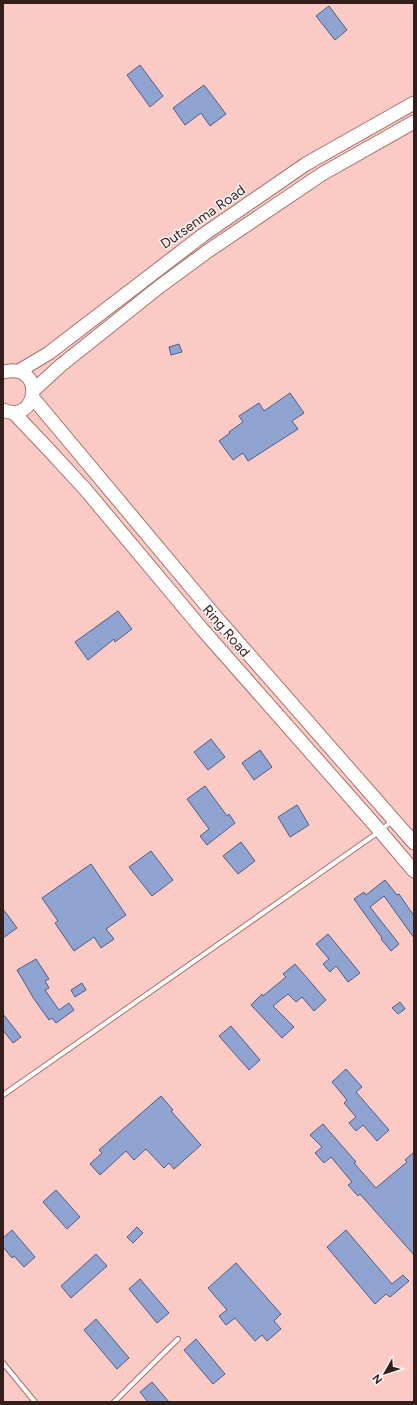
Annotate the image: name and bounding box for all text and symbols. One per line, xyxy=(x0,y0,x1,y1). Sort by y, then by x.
street label: Dutsenma Road xyxy=(157,182,249,252)
street label: Ring Road xyxy=(199,601,253,661)
north arrow xyxy=(365,1353,405,1393)
text: N xyxy=(370,1372,385,1386)

